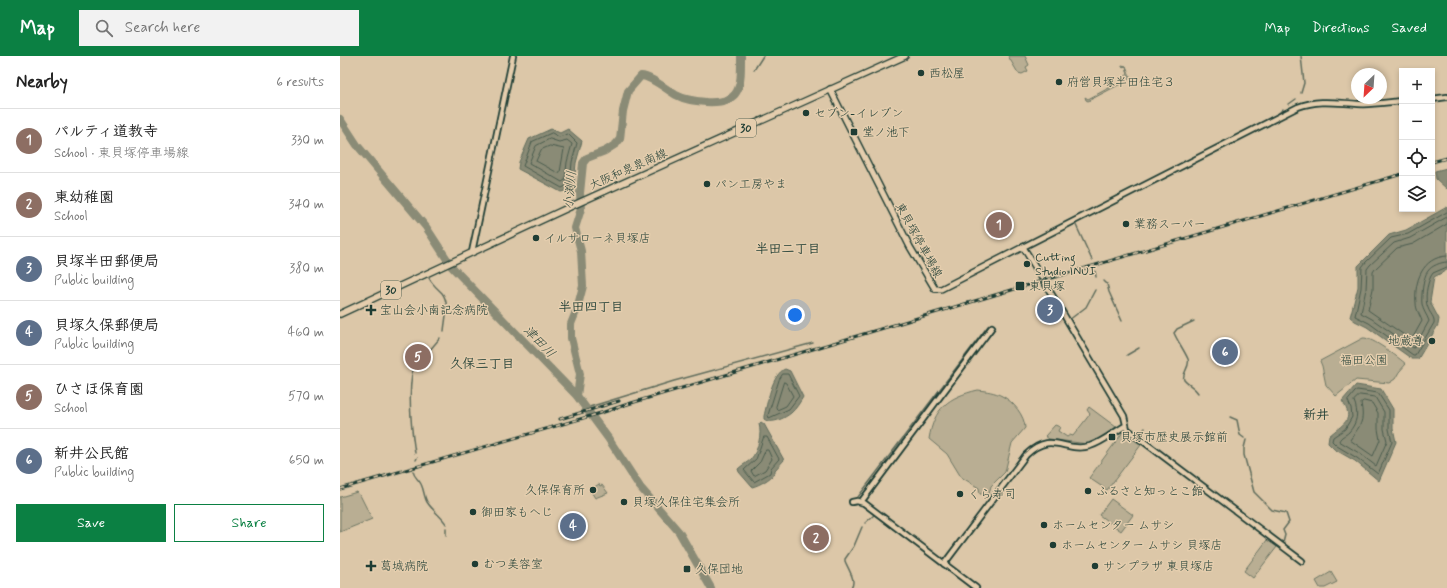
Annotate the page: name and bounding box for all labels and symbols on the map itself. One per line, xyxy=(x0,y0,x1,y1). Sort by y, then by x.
place label: 西松屋 xyxy=(929,66,965,82)
marker: 西松屋 xyxy=(916,68,926,78)
north arrow xyxy=(1351,68,1387,104)
place label: 府営貝塚半田住宅３ xyxy=(1067,75,1175,91)
marker: 府営貝塚半田住宅３ xyxy=(1054,77,1064,87)
place label: セブン-イレブン xyxy=(814,106,903,122)
marker: セブン-イレブン xyxy=(801,108,811,118)
road number: 30 xyxy=(736,119,756,137)
place label: 堂ノ池下 xyxy=(862,125,910,141)
marker: 堂ノ池下 xyxy=(849,127,859,137)
street label: 大阪和泉泉南線 xyxy=(587,146,670,194)
water label: 小渕川 xyxy=(560,170,581,210)
place label: パン工房やま xyxy=(715,177,787,193)
marker: パン工房やま xyxy=(702,179,712,189)
street label: 東貝塚停車場線 xyxy=(891,200,945,281)
pin: 1 xyxy=(986,210,1012,240)
place label: 業務スーパー xyxy=(1134,217,1206,233)
marker: 業務スーパー xyxy=(1121,219,1131,229)
place label: イルサローネ貝塚店 xyxy=(544,231,651,247)
marker: イルサローネ貝塚店 xyxy=(531,233,541,243)
district label: 半田二丁目 xyxy=(755,241,821,258)
place label: Cutting Studio INUI xyxy=(1035,250,1096,280)
marker: Cutting Studio INUI xyxy=(1022,259,1032,269)
place label: 東貝塚 xyxy=(1029,279,1065,295)
marker: 東貝塚 xyxy=(1014,280,1026,292)
road number: 30 xyxy=(381,281,401,299)
pin: 3 xyxy=(1037,295,1063,325)
district label: 半田四丁目 xyxy=(558,299,624,316)
place label: 宝山会小南記念病院 xyxy=(380,303,488,319)
marker: 宝山会小南記念病院 xyxy=(365,304,377,316)
your location xyxy=(785,305,805,325)
water label: 津田川 xyxy=(519,322,559,362)
place label: 地蔵尊 xyxy=(1388,334,1424,350)
marker: 地蔵尊 xyxy=(1427,336,1437,346)
pin: 6 xyxy=(1212,337,1238,367)
pin: 5 xyxy=(405,342,431,372)
park label: 福田公園 xyxy=(1340,353,1388,369)
district label: 久保三丁目 xyxy=(449,356,515,373)
district label: 新井 xyxy=(1303,407,1329,424)
place label: 貝塚市歴史展示館前 xyxy=(1120,430,1228,446)
marker: 貝塚市歴史展示館前 xyxy=(1107,432,1117,442)
place label: 久保保育所 xyxy=(525,483,585,499)
place label: ふるさと知っとこ館 xyxy=(1096,484,1204,500)
marker: 久保保育所 xyxy=(588,485,598,495)
marker: ふるさと知っとこ館 xyxy=(1083,486,1093,496)
place label: くら寿司 xyxy=(968,487,1016,503)
marker: くら寿司 xyxy=(955,489,965,499)
place label: 貝塚久保住宅集会所 xyxy=(632,495,740,511)
marker: 貝塚久保住宅集会所 xyxy=(619,497,629,507)
place label: 御田家もへじ xyxy=(481,505,553,521)
marker: 御田家もへじ xyxy=(468,507,478,517)
pin: 4 xyxy=(560,511,586,541)
place label: ホームセンター ムサシ xyxy=(1052,518,1174,534)
marker: ホームセンター ムサシ xyxy=(1039,520,1049,530)
pin: 2 xyxy=(803,523,829,553)
place label: ホームセンター ムサシ 貝塚店 xyxy=(1061,538,1223,554)
marker: ホームセンター ムサシ 貝塚店 xyxy=(1048,540,1058,550)
place label: むつ美容室 xyxy=(483,557,543,573)
place label: 葛城病院 xyxy=(380,559,428,575)
marker: むつ美容室 xyxy=(470,559,480,569)
place label: サンプラザ 東貝塚店 xyxy=(1103,559,1214,575)
marker: 葛城病院 xyxy=(365,560,377,572)
marker: サンプラザ 東貝塚店 xyxy=(1090,561,1100,571)
place label: 久保団地 xyxy=(695,562,743,578)
marker: 久保団地 xyxy=(682,564,692,574)

